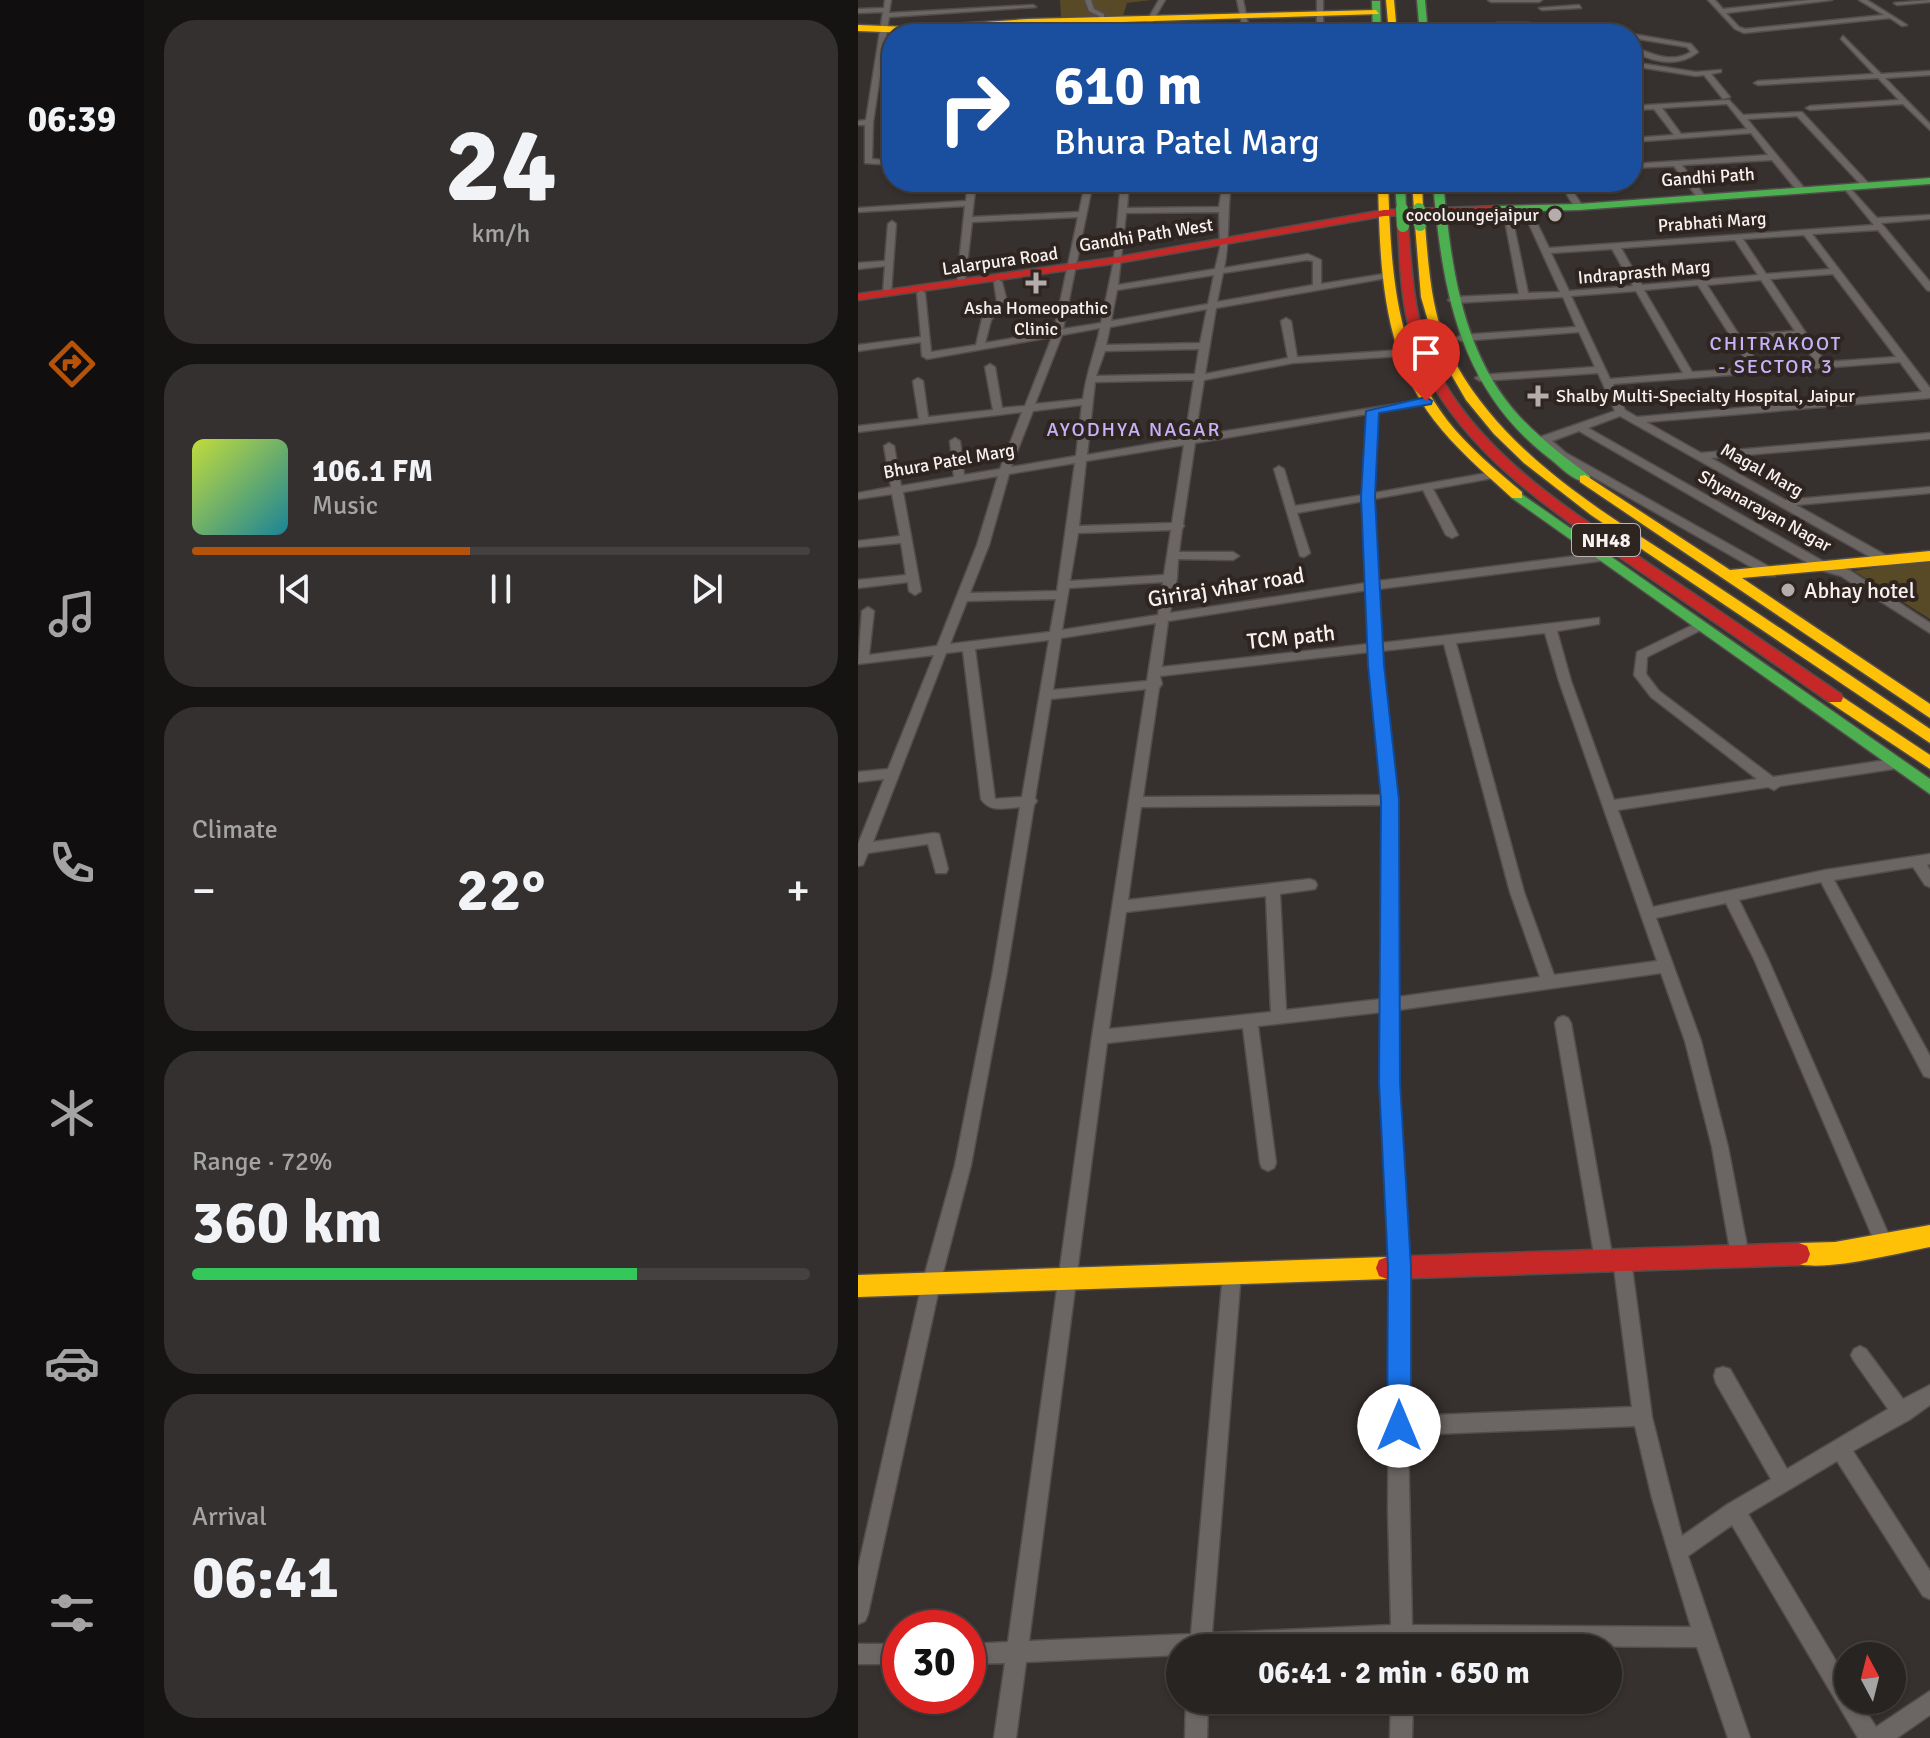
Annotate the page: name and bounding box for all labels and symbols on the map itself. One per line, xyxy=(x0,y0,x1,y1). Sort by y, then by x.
street label: Gandhi Path xyxy=(1661,163,1755,191)
place label: cocoloungejaipur xyxy=(1406,204,1539,226)
marker: cocoloungejaipur xyxy=(1546,206,1564,224)
street label: Prabhati Marg xyxy=(1657,207,1767,237)
street label: Gandhi Path West xyxy=(1077,214,1215,256)
street label: Lalarpura Road xyxy=(941,242,1059,280)
street label: Indraprasth Marg xyxy=(1577,255,1711,289)
marker: Asha Homeopathic Clinic xyxy=(1025,272,1047,294)
place label: Asha Homeopathic Clinic xyxy=(964,297,1108,340)
pin xyxy=(1392,319,1460,401)
district label: CHITRAKOOT - SECTOR 3 xyxy=(1710,331,1842,379)
marker: Shalby Multi-Specialty Hospital, Jaipur xyxy=(1527,385,1549,407)
place label: Shalby Multi-Specialty Hospital, Jaipur xyxy=(1556,385,1855,407)
district label: AYODHYA NAGAR xyxy=(1047,417,1221,442)
street label: Magal Marg xyxy=(1717,438,1807,502)
street label: Bhura Patel Marg xyxy=(882,439,1016,483)
street label: Shyanarayan Nagar xyxy=(1695,465,1836,557)
road number: NH48 xyxy=(1572,524,1640,556)
street label: Giriraj vihar road xyxy=(1146,561,1306,613)
place label: Abhay hotel xyxy=(1804,577,1915,604)
marker: Abhay hotel xyxy=(1779,581,1797,599)
street label: TCM path xyxy=(1246,619,1336,655)
position arrow xyxy=(1357,1384,1441,1468)
speed limit sign: 30 xyxy=(882,1610,986,1714)
north arrow xyxy=(1834,1642,1906,1714)

